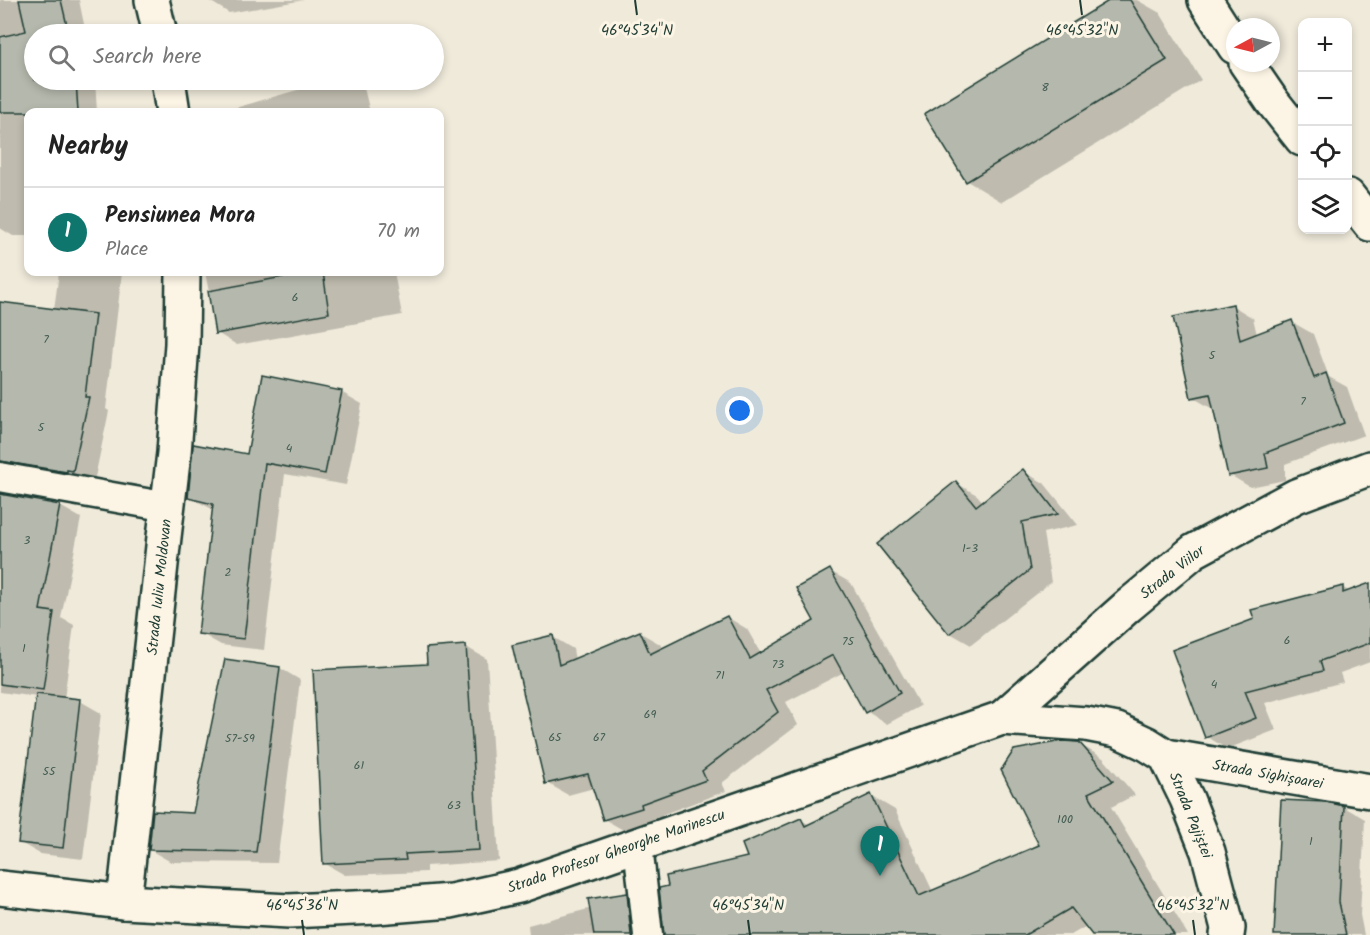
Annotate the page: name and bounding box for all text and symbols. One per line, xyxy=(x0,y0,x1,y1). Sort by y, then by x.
north arrow xyxy=(1226,18,1280,72)
map controls xyxy=(1298,18,1352,234)
button: + xyxy=(1298,18,1352,72)
text: 46°45'34"N xyxy=(601,19,673,43)
text: 46°45'32"N xyxy=(1046,19,1118,43)
search box xyxy=(24,24,444,90)
text: Search here xyxy=(93,40,201,75)
icon: search xyxy=(45,41,78,74)
button: − xyxy=(1298,72,1352,126)
house number: 8 xyxy=(1041,78,1049,97)
text: Nearby xyxy=(48,126,128,168)
button: locate xyxy=(1298,126,1352,180)
button: layers xyxy=(1298,180,1352,234)
text: Pensiunea Mora xyxy=(105,199,255,234)
text: 1 xyxy=(64,216,71,248)
text: 70 m xyxy=(377,216,420,248)
text: Place xyxy=(105,234,148,266)
house number: 6 xyxy=(292,288,298,307)
house number: 7 xyxy=(43,330,49,349)
house number: 5 xyxy=(1209,346,1217,365)
house number: 7 xyxy=(1300,392,1306,411)
your location xyxy=(725,396,754,425)
house number: 5 xyxy=(38,418,46,437)
house number: 4 xyxy=(286,439,293,458)
street label: Strada Iuliu Moldovan xyxy=(141,518,179,656)
house number: 3 xyxy=(24,531,31,550)
house number: 1-3 xyxy=(962,539,978,558)
street label: Strada Viilor xyxy=(1135,539,1211,606)
house number: 2 xyxy=(225,563,232,582)
house number: 6 xyxy=(1284,631,1290,650)
house number: 75 xyxy=(842,632,856,651)
house number: 1 xyxy=(22,639,26,658)
house number: 73 xyxy=(772,655,784,674)
house number: 71 xyxy=(715,666,725,685)
house number: 4 xyxy=(1211,675,1218,694)
house number: 69 xyxy=(644,705,656,724)
house number: 65 xyxy=(548,728,563,747)
house number: 67 xyxy=(593,728,606,747)
house number: 57-59 xyxy=(225,729,255,748)
street label: Strada Sighișoarei xyxy=(1211,753,1327,797)
house number: 61 xyxy=(354,756,364,775)
house number: 55 xyxy=(43,762,57,781)
street label: Strada Pajiștei xyxy=(1162,769,1219,864)
house number: 63 xyxy=(447,796,461,815)
street label: Strada Profesor Gheorghe Marinescu xyxy=(504,803,728,901)
house number: 100 xyxy=(1057,810,1073,829)
pin: 1 xyxy=(860,826,900,876)
house number: 1 xyxy=(1309,832,1313,851)
text: 46°45'36"N xyxy=(266,894,338,918)
text: 46°45'34"N xyxy=(712,894,784,918)
text: 46°45'32"N xyxy=(1157,894,1229,918)

